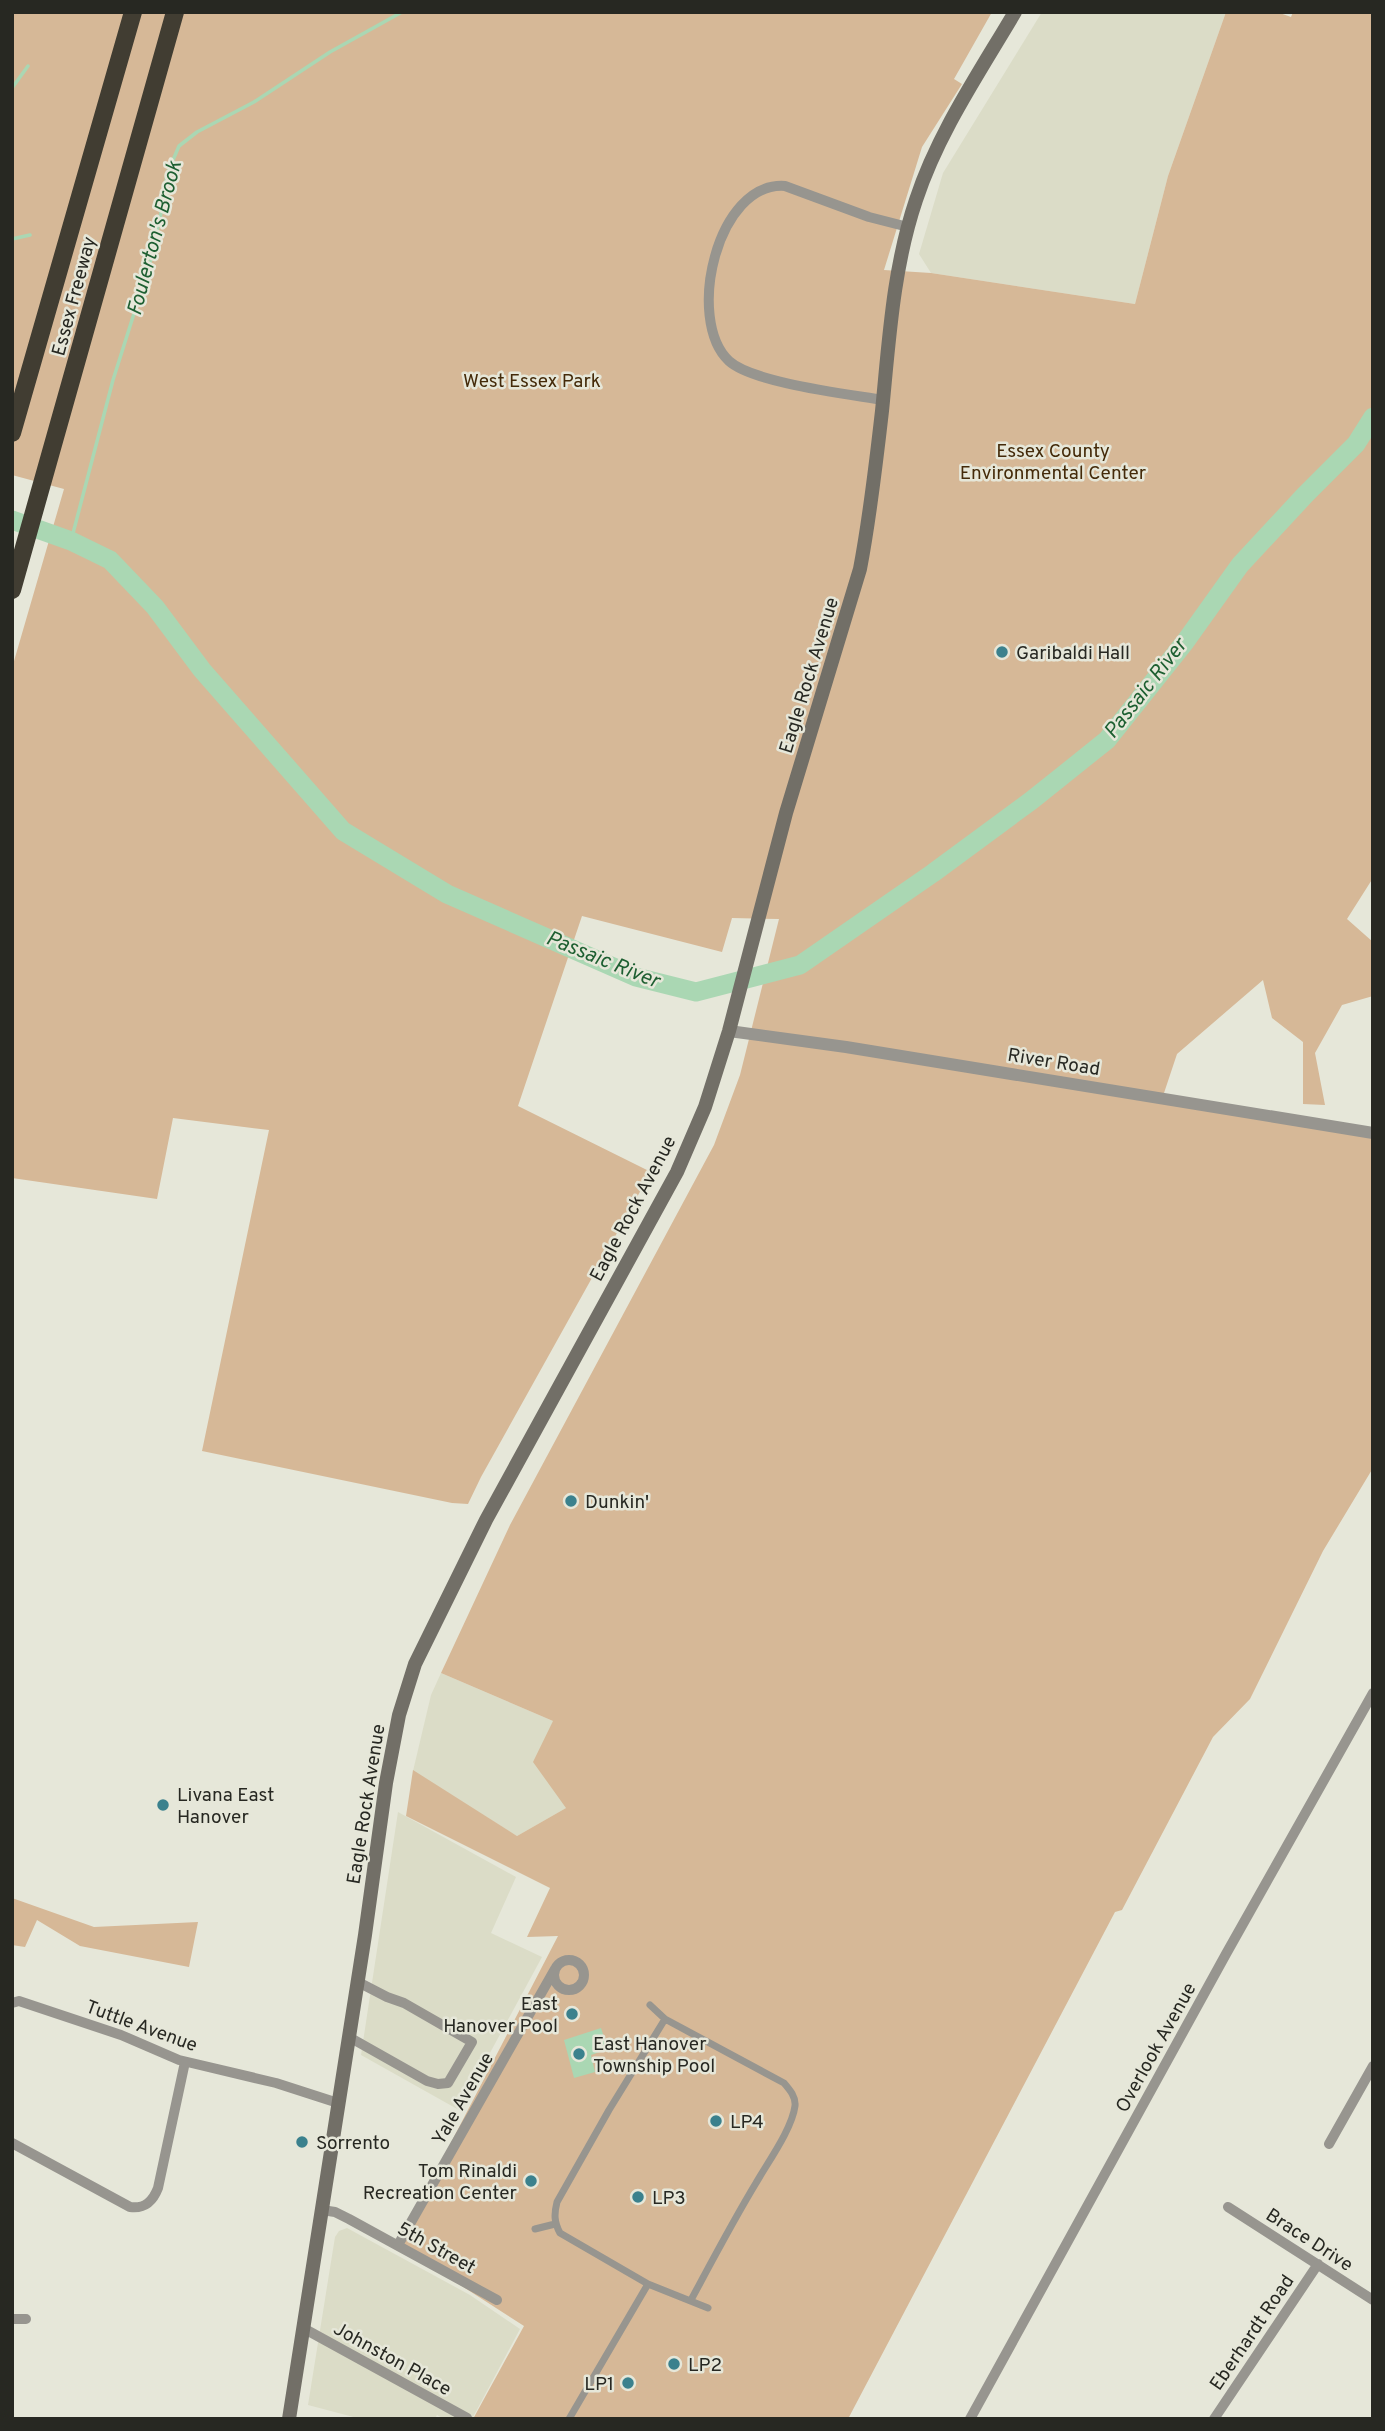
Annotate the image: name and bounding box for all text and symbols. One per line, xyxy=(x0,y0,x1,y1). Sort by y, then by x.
water label: Foulerton's Brook xyxy=(122,158,189,319)
street label: Essex Freeway xyxy=(47,234,102,359)
park label: West Essex Park xyxy=(463,370,601,394)
park label: Essex County Environmental Center xyxy=(960,440,1147,486)
street label: Eagle Rock Avenue xyxy=(775,595,845,756)
water label: Passaic River xyxy=(1099,632,1195,745)
place label: Garibaldi Hall xyxy=(1016,642,1130,666)
marker: Garibaldi Hall xyxy=(994,644,1010,660)
water label: Passaic River xyxy=(542,925,665,996)
street label: River Road xyxy=(1006,1044,1102,1082)
street label: Eagle Rock Avenue xyxy=(585,1132,682,1286)
place label: Dunkin' xyxy=(585,1491,649,1515)
marker: Dunkin' xyxy=(563,1493,579,1509)
street label: Eagle Rock Avenue xyxy=(342,1723,391,1886)
place label: Livana East Hanover xyxy=(177,1784,274,1830)
marker: Livana East Hanover xyxy=(155,1797,171,1813)
street label: Overlook Avenue xyxy=(1111,1979,1202,2117)
place label: East Hanover Pool xyxy=(443,1993,558,2039)
street label: Tuttle Avenue xyxy=(82,1996,200,2058)
marker: East Hanover Pool xyxy=(564,2006,580,2022)
place label: East Hanover Township Pool xyxy=(593,2033,715,2079)
marker: East Hanover Township Pool xyxy=(571,2046,587,2062)
street label: Yale Avenue xyxy=(428,2048,500,2150)
place label: LP4 xyxy=(730,2111,764,2135)
marker: LP4 xyxy=(708,2113,724,2129)
place label: Sorrento xyxy=(316,2132,390,2156)
marker: Sorrento xyxy=(294,2134,310,2150)
place label: Tom Rinaldi Recreation Center xyxy=(363,2160,518,2206)
marker: Tom Rinaldi Recreation Center xyxy=(523,2173,539,2189)
place label: LP3 xyxy=(652,2187,686,2211)
marker: LP3 xyxy=(630,2189,646,2205)
street label: Brace Drive xyxy=(1261,2204,1357,2278)
street label: 5th Street xyxy=(393,2217,479,2280)
street label: Eberhardt Road xyxy=(1205,2271,1300,2396)
street label: Johnston Place xyxy=(329,2317,455,2402)
place label: LP2 xyxy=(688,2354,722,2378)
marker: LP2 xyxy=(666,2356,682,2372)
place label: LP1 xyxy=(584,2373,614,2397)
marker: LP1 xyxy=(620,2375,636,2391)

